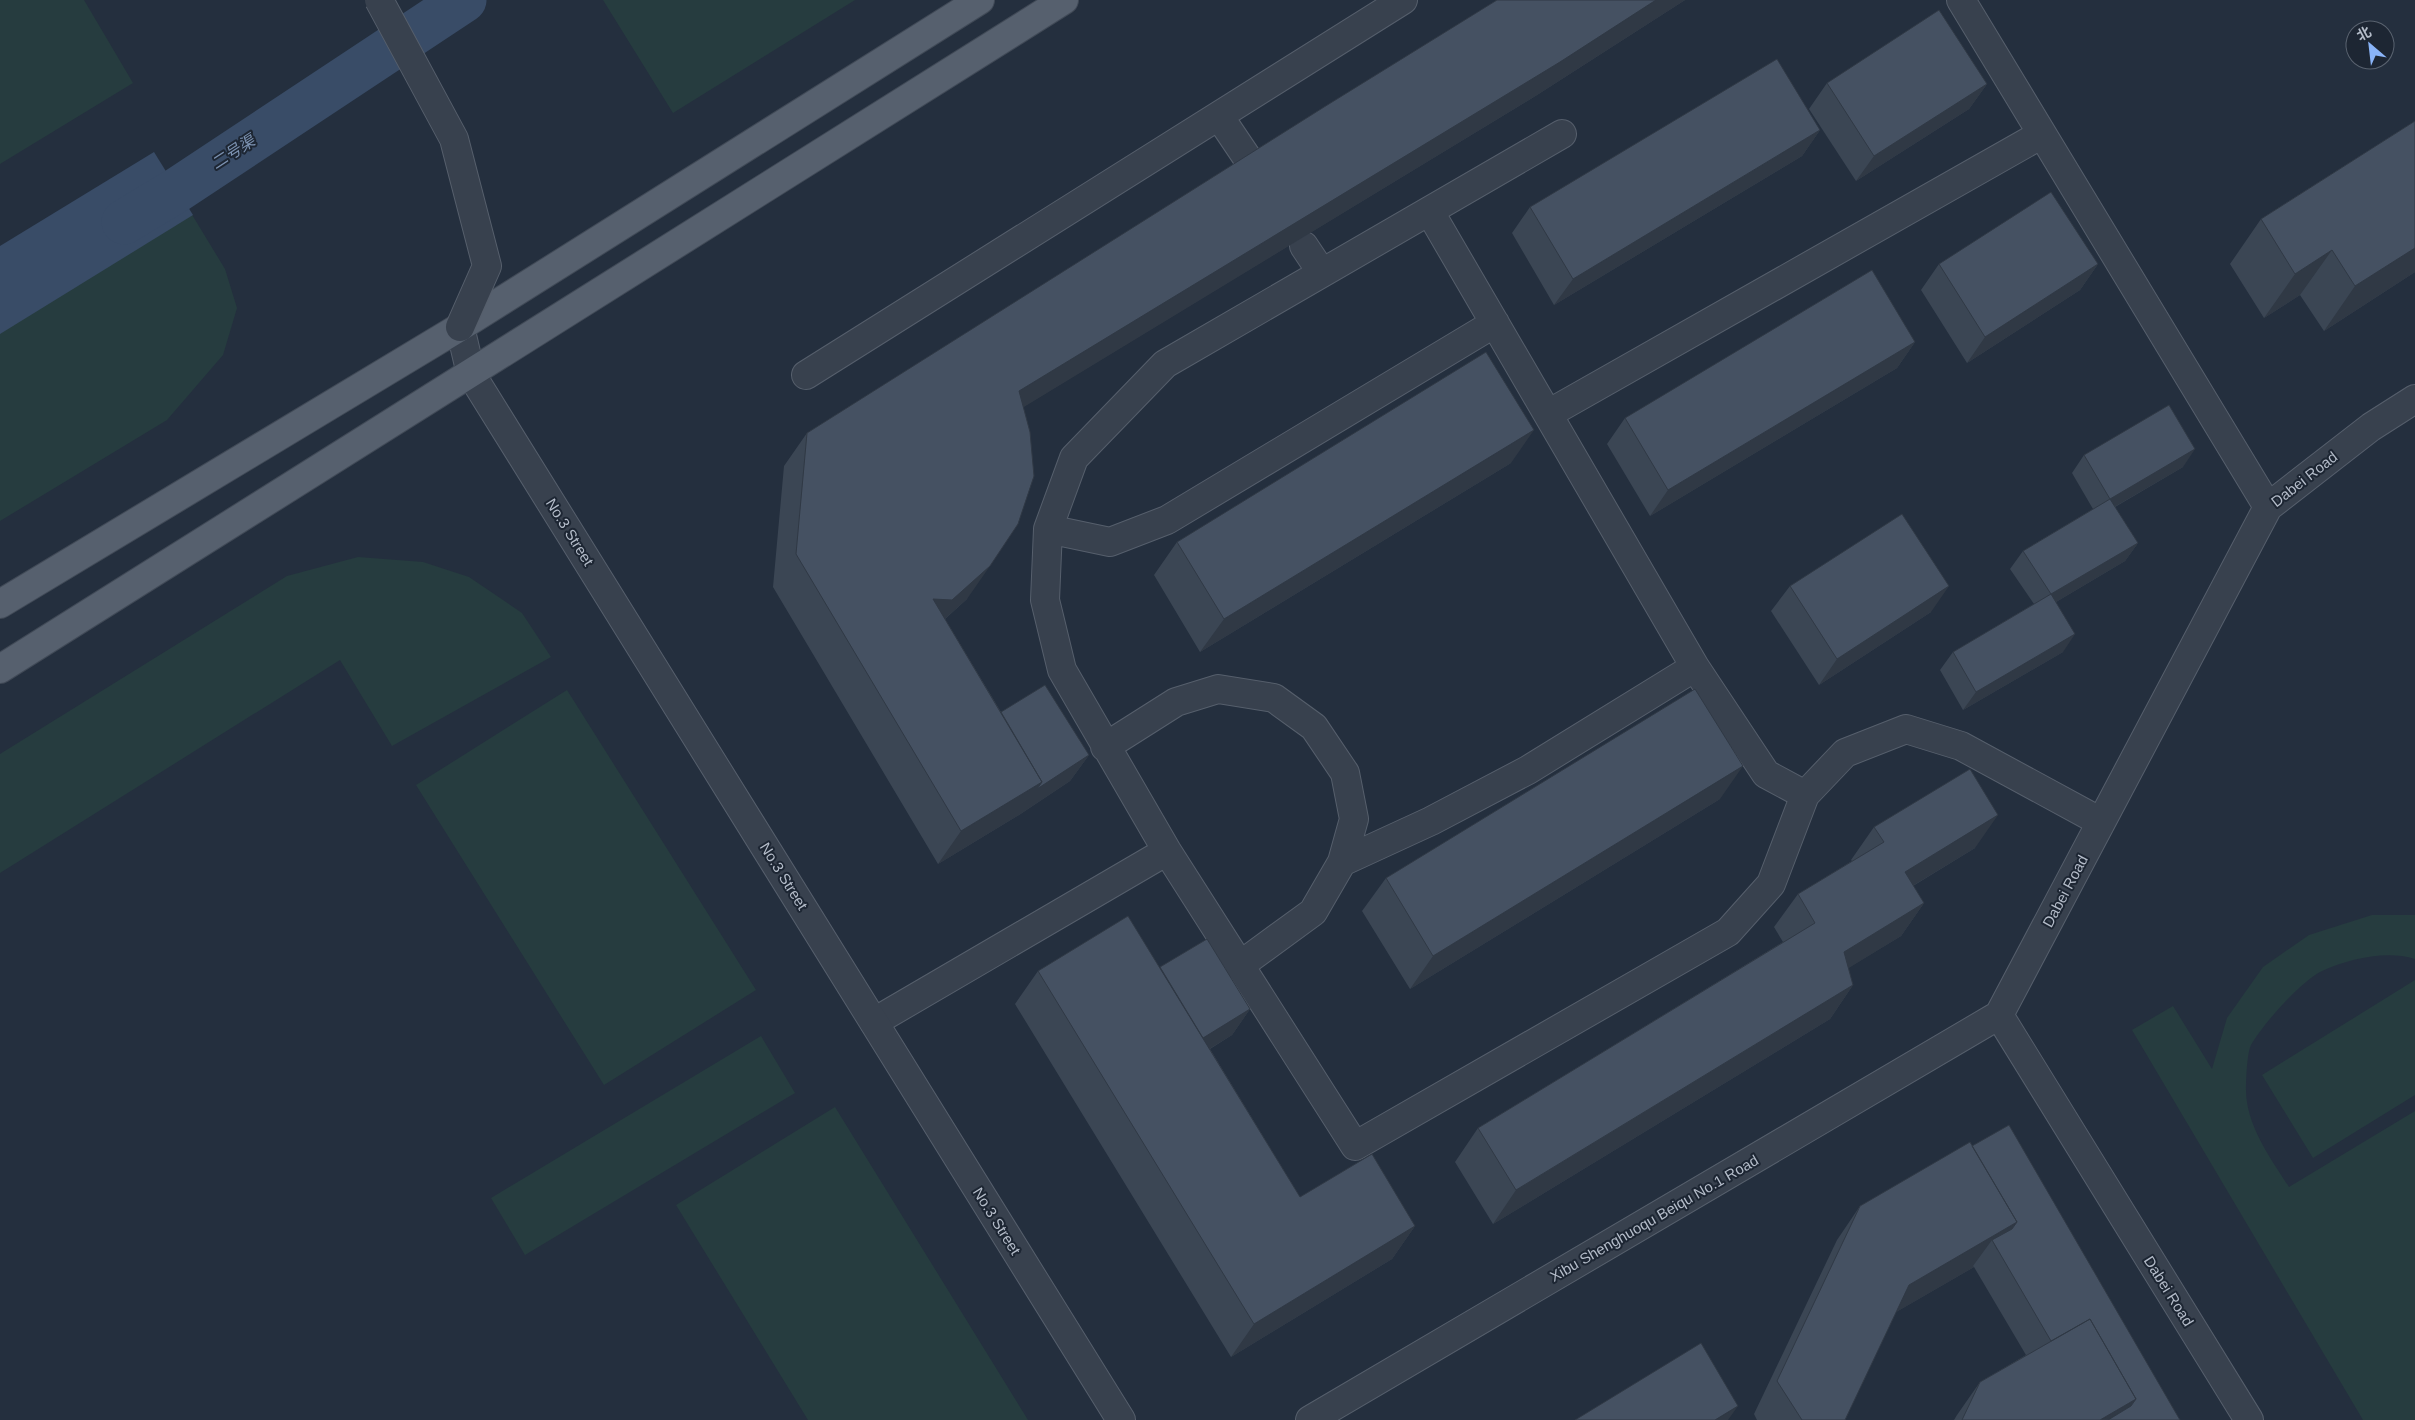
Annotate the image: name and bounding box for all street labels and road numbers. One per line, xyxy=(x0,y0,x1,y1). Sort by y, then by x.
street label: Dabei Road xyxy=(2268,448,2340,510)
street label: No.3 Street xyxy=(543,495,598,569)
street label: No.3 Street xyxy=(757,839,812,913)
street label: Dabei Road xyxy=(2039,852,2091,930)
street label: Xibu Shenghuoqu Beiqu No.1 Road xyxy=(1547,1151,1761,1285)
street label: No.3 Street xyxy=(970,1184,1025,1258)
street label: Dabei Road xyxy=(2141,1253,2197,1329)

